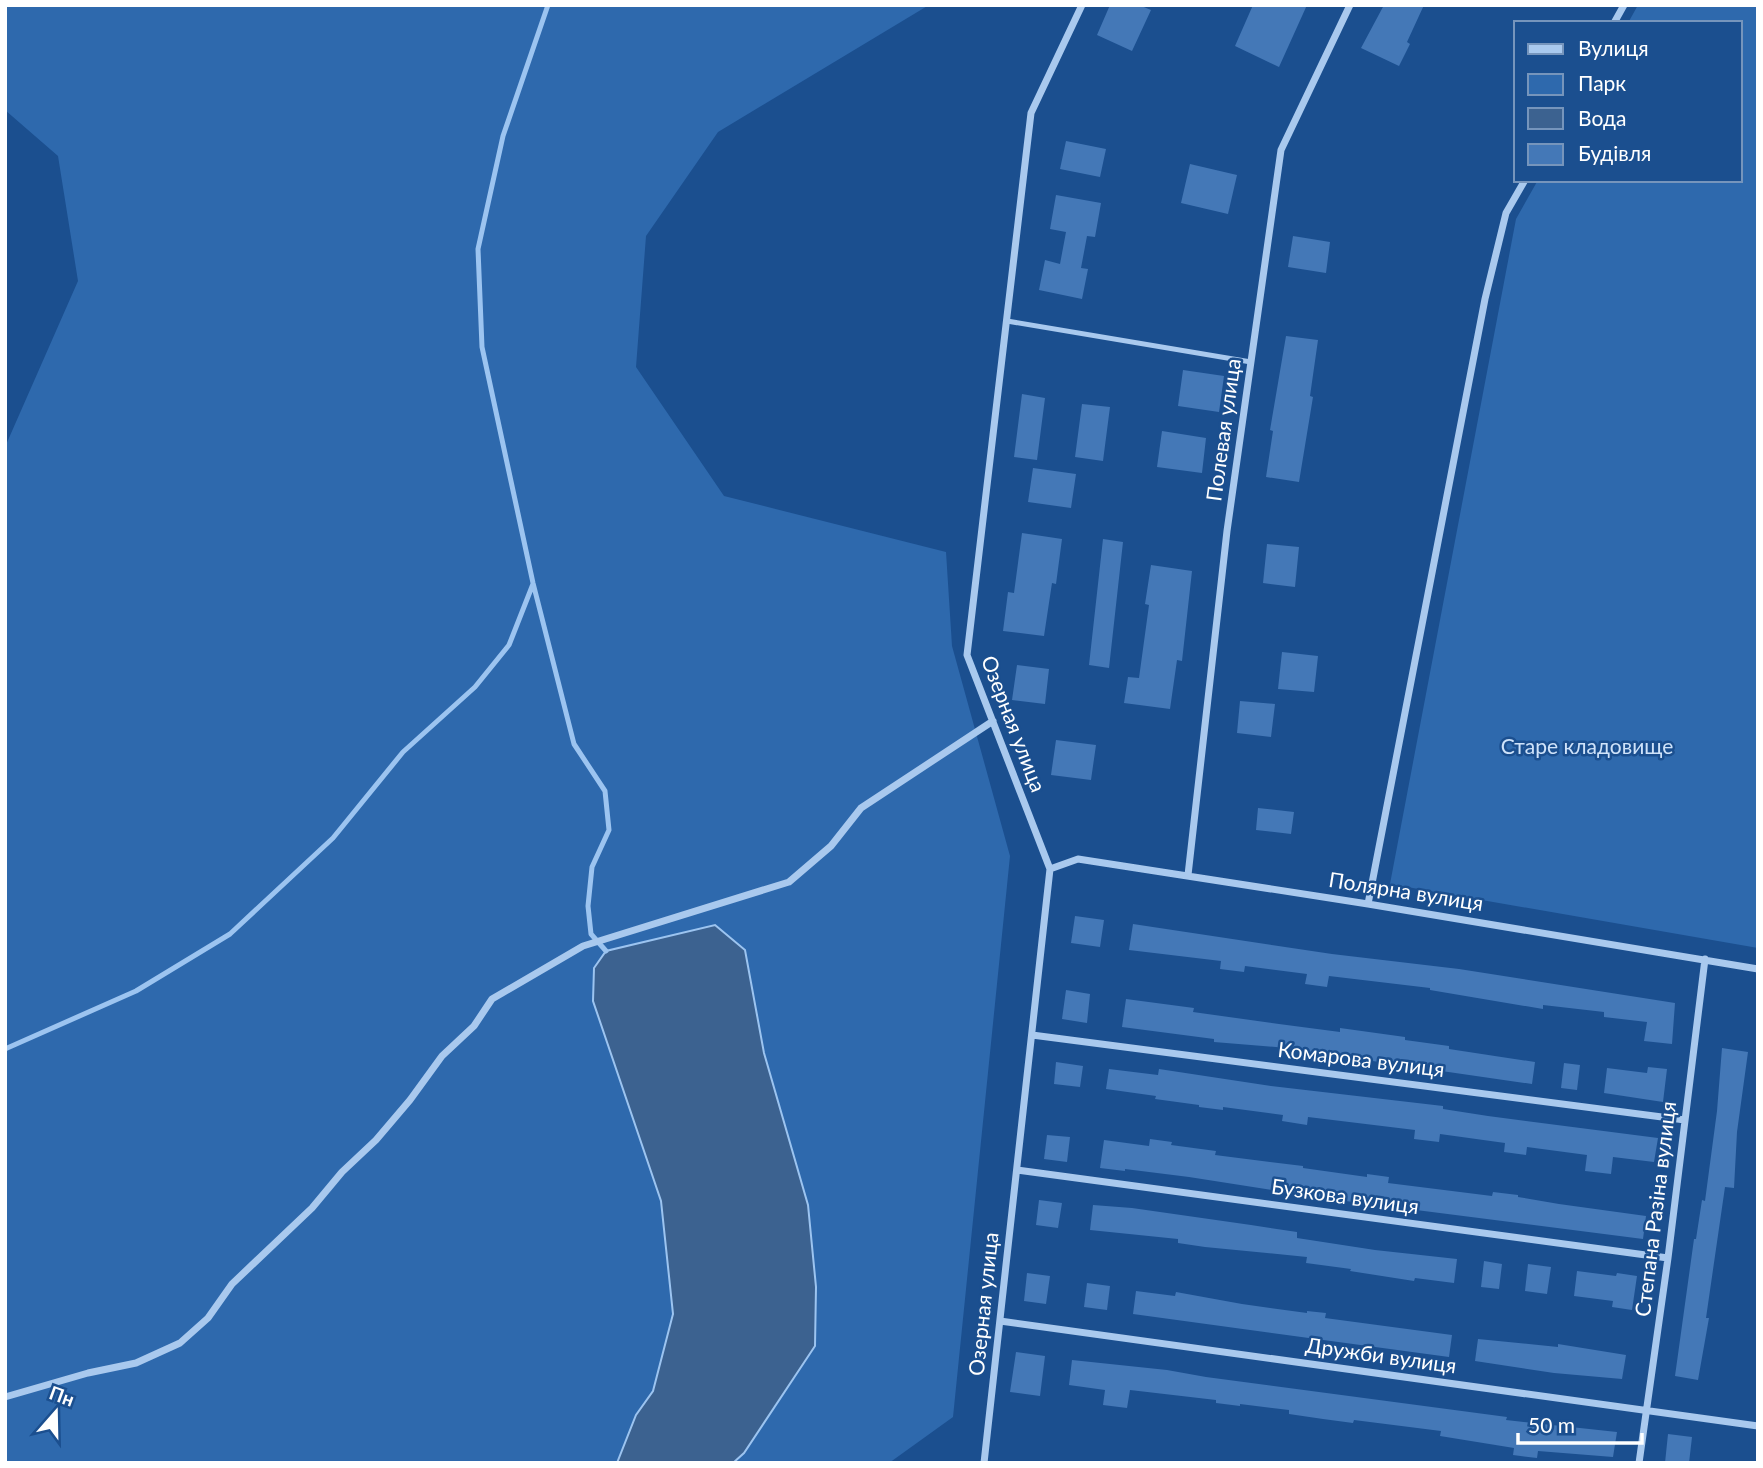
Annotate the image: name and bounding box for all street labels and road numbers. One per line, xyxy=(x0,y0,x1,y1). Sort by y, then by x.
street label: Полевая улица xyxy=(1200,357,1245,503)
street label: Озерная улица xyxy=(977,652,1052,795)
street label: Полярна вулиця xyxy=(1327,866,1485,915)
street label: Комарова вулиця xyxy=(1276,1036,1446,1081)
street label: Степана Разіна вулиця xyxy=(1629,1100,1680,1318)
street label: Бузкова вулиця xyxy=(1270,1173,1421,1218)
street label: Озерная улица xyxy=(963,1231,1002,1377)
street label: Дружби вулиця xyxy=(1304,1332,1458,1377)

